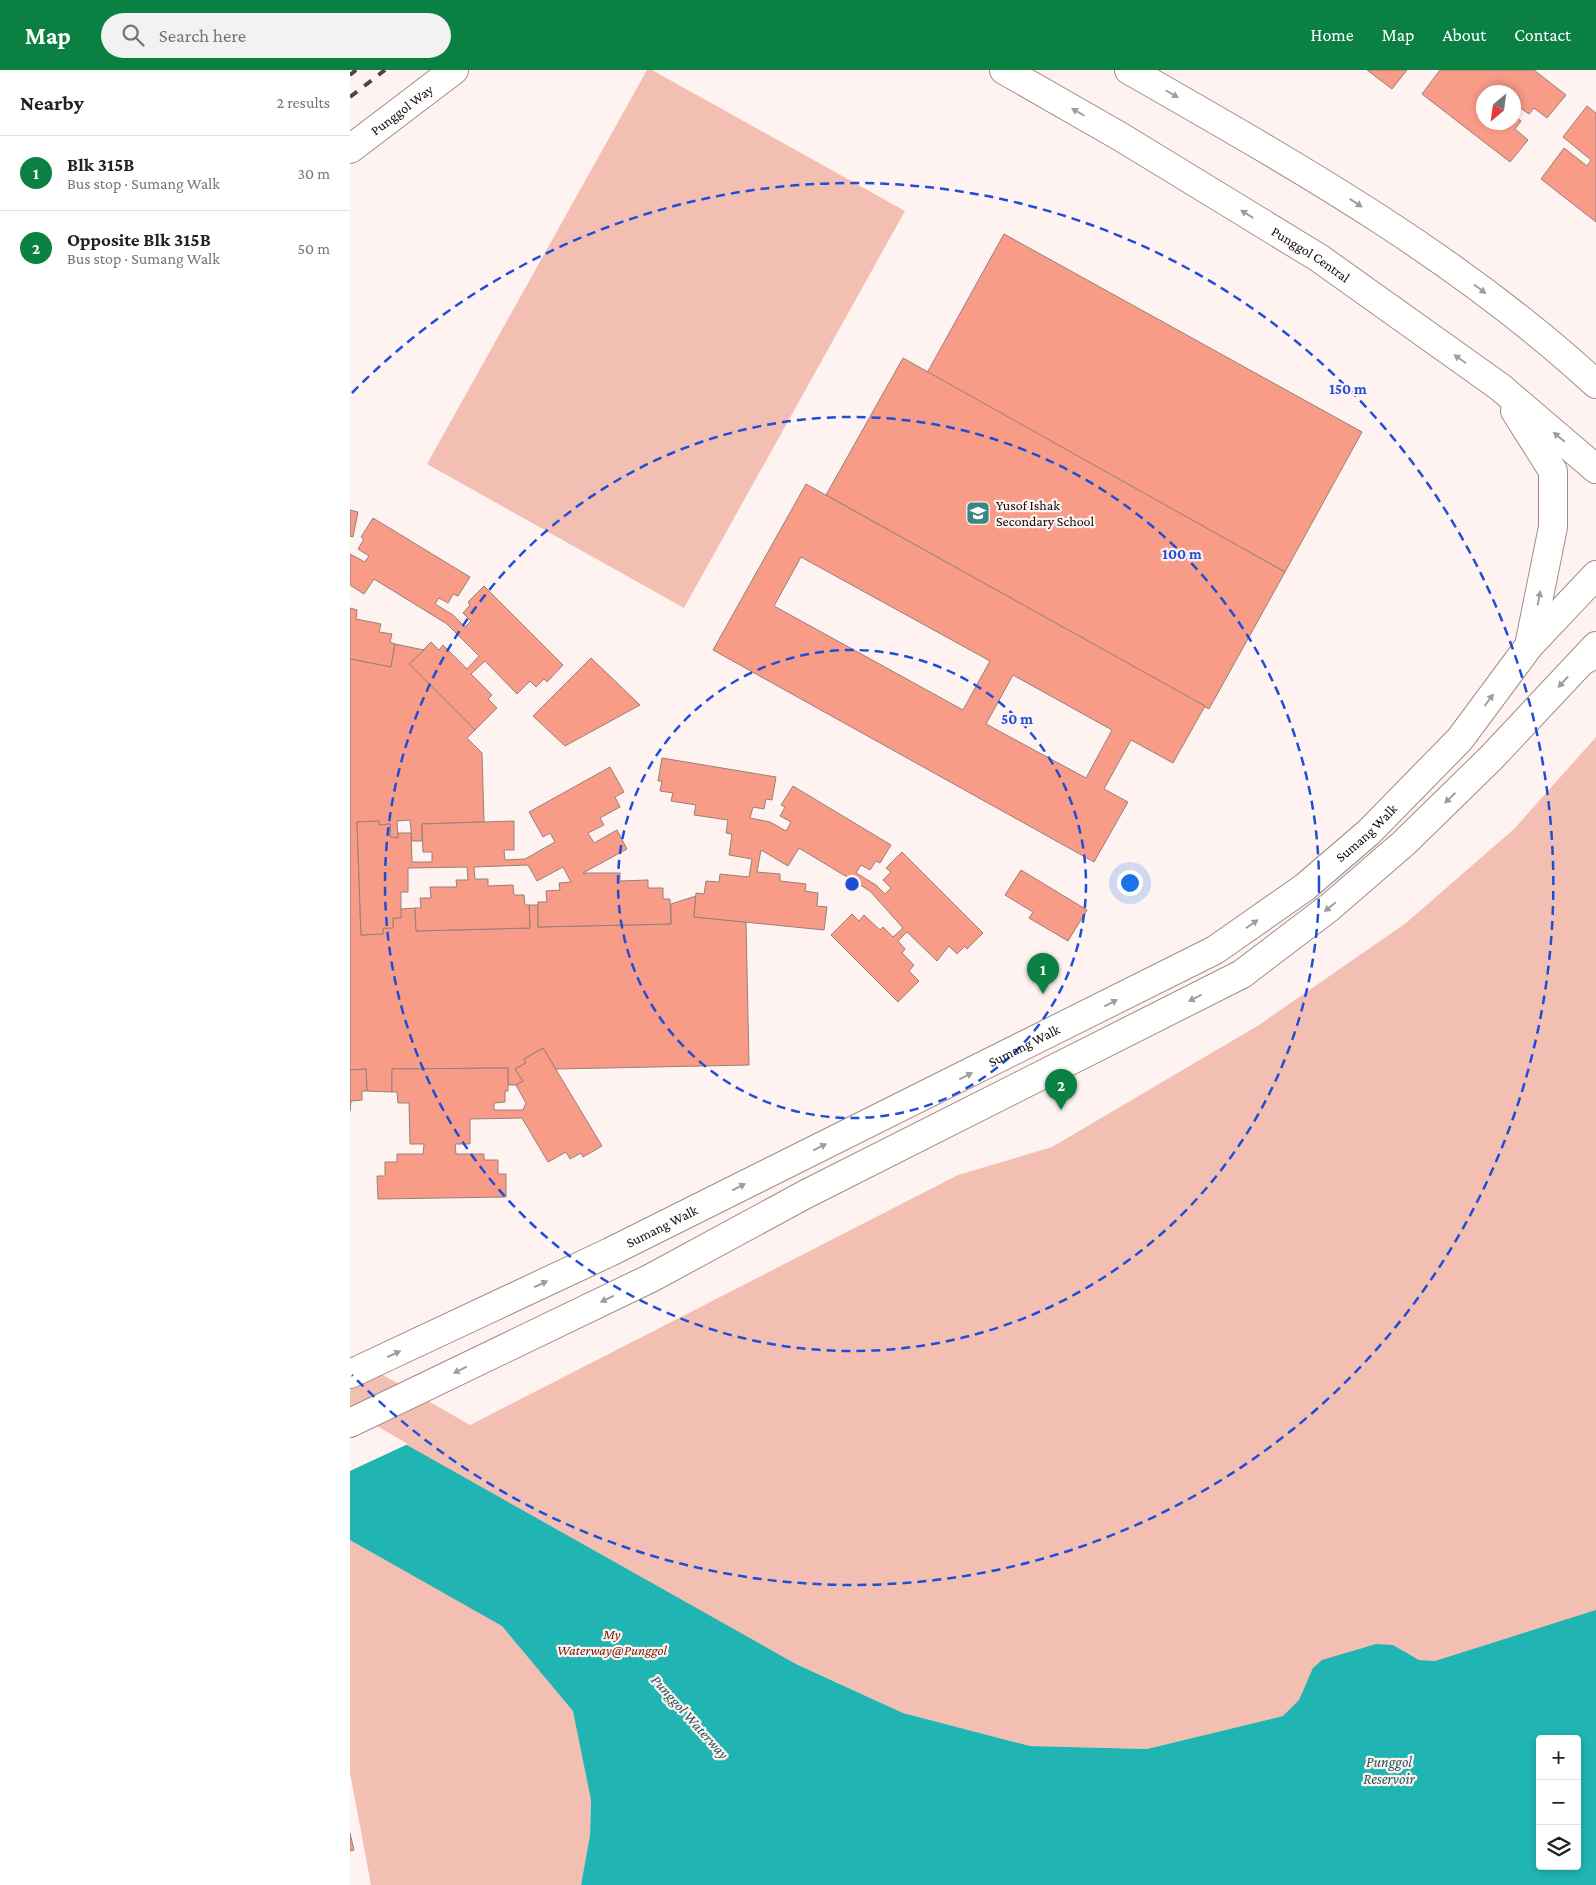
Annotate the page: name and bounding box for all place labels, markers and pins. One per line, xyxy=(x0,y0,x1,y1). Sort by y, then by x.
place label: Yusof Ishak Secondary School xyxy=(996,497,1095,529)
school or university icon: Yusof Ishak Secondary School xyxy=(965,500,991,526)
centre of rings xyxy=(843,875,861,893)
pin: 1 xyxy=(1027,953,1059,994)
pin: 2 xyxy=(1045,1069,1077,1110)

